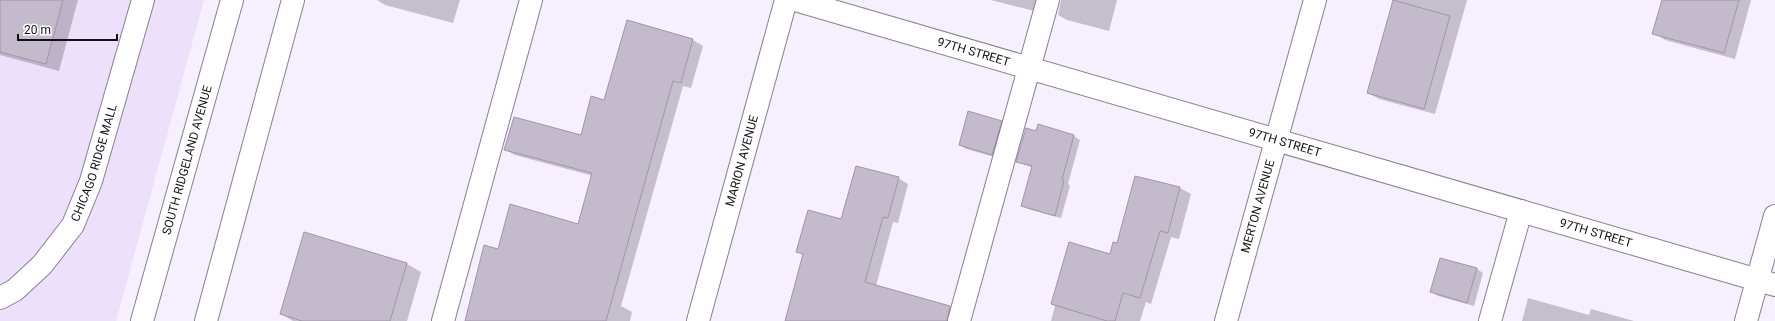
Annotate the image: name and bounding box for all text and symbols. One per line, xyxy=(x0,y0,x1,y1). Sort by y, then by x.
scale bar xyxy=(18,16,117,42)
text: 20 m xyxy=(24,23,51,37)
street label: 97TH STREET xyxy=(936,35,1011,69)
street label: SOUTH RIDGELAND AVENUE xyxy=(160,84,215,236)
street label: CHICAGO RIDGE MALL xyxy=(68,102,120,224)
street label: MARION AVENUE xyxy=(723,114,761,208)
street label: 97TH STREET xyxy=(1247,125,1323,160)
street label: MERTON AVENUE xyxy=(1238,158,1277,254)
street label: 97TH STREET xyxy=(1558,216,1634,250)

